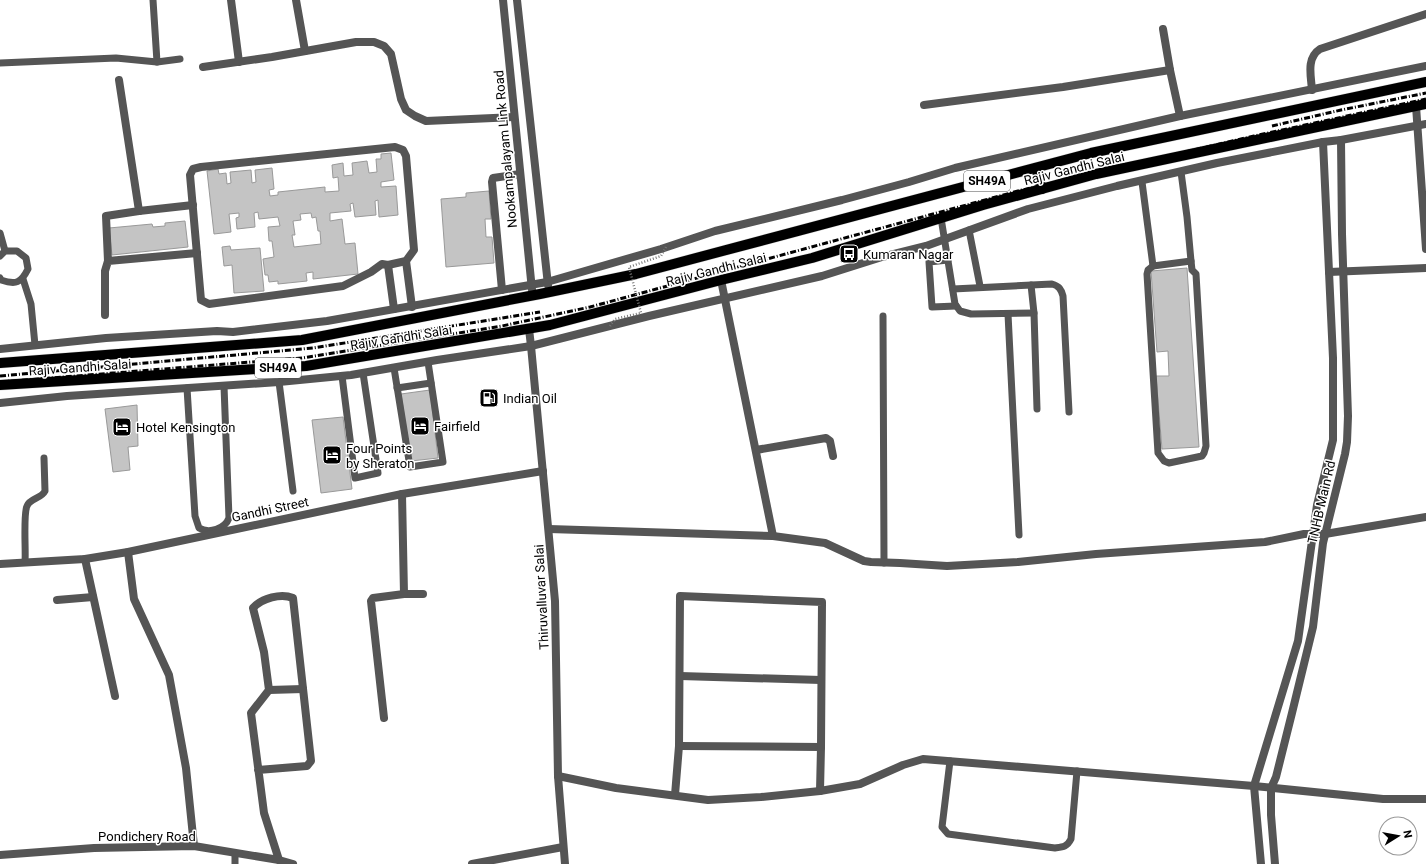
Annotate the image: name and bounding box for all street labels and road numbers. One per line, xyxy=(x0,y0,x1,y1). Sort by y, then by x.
street label: Nookampalayam Link Road xyxy=(491,69,520,229)
street label: Rajiv Gandhi Salai xyxy=(1022,149,1126,188)
road number: SH49A xyxy=(964,171,1010,191)
street label: Rajiv Gandhi Salai xyxy=(664,250,768,289)
street label: Rajiv Gandhi Salai xyxy=(349,322,453,353)
street label: Rajiv Gandhi Salai xyxy=(28,356,132,379)
road number: SH49A xyxy=(255,358,301,378)
street label: TNHB Main Rd xyxy=(1305,459,1338,545)
street label: Gandhi Street xyxy=(230,494,310,525)
street label: Thiruvalluvar Salai xyxy=(531,544,552,650)
street label: Pondichery Road xyxy=(98,829,196,844)

